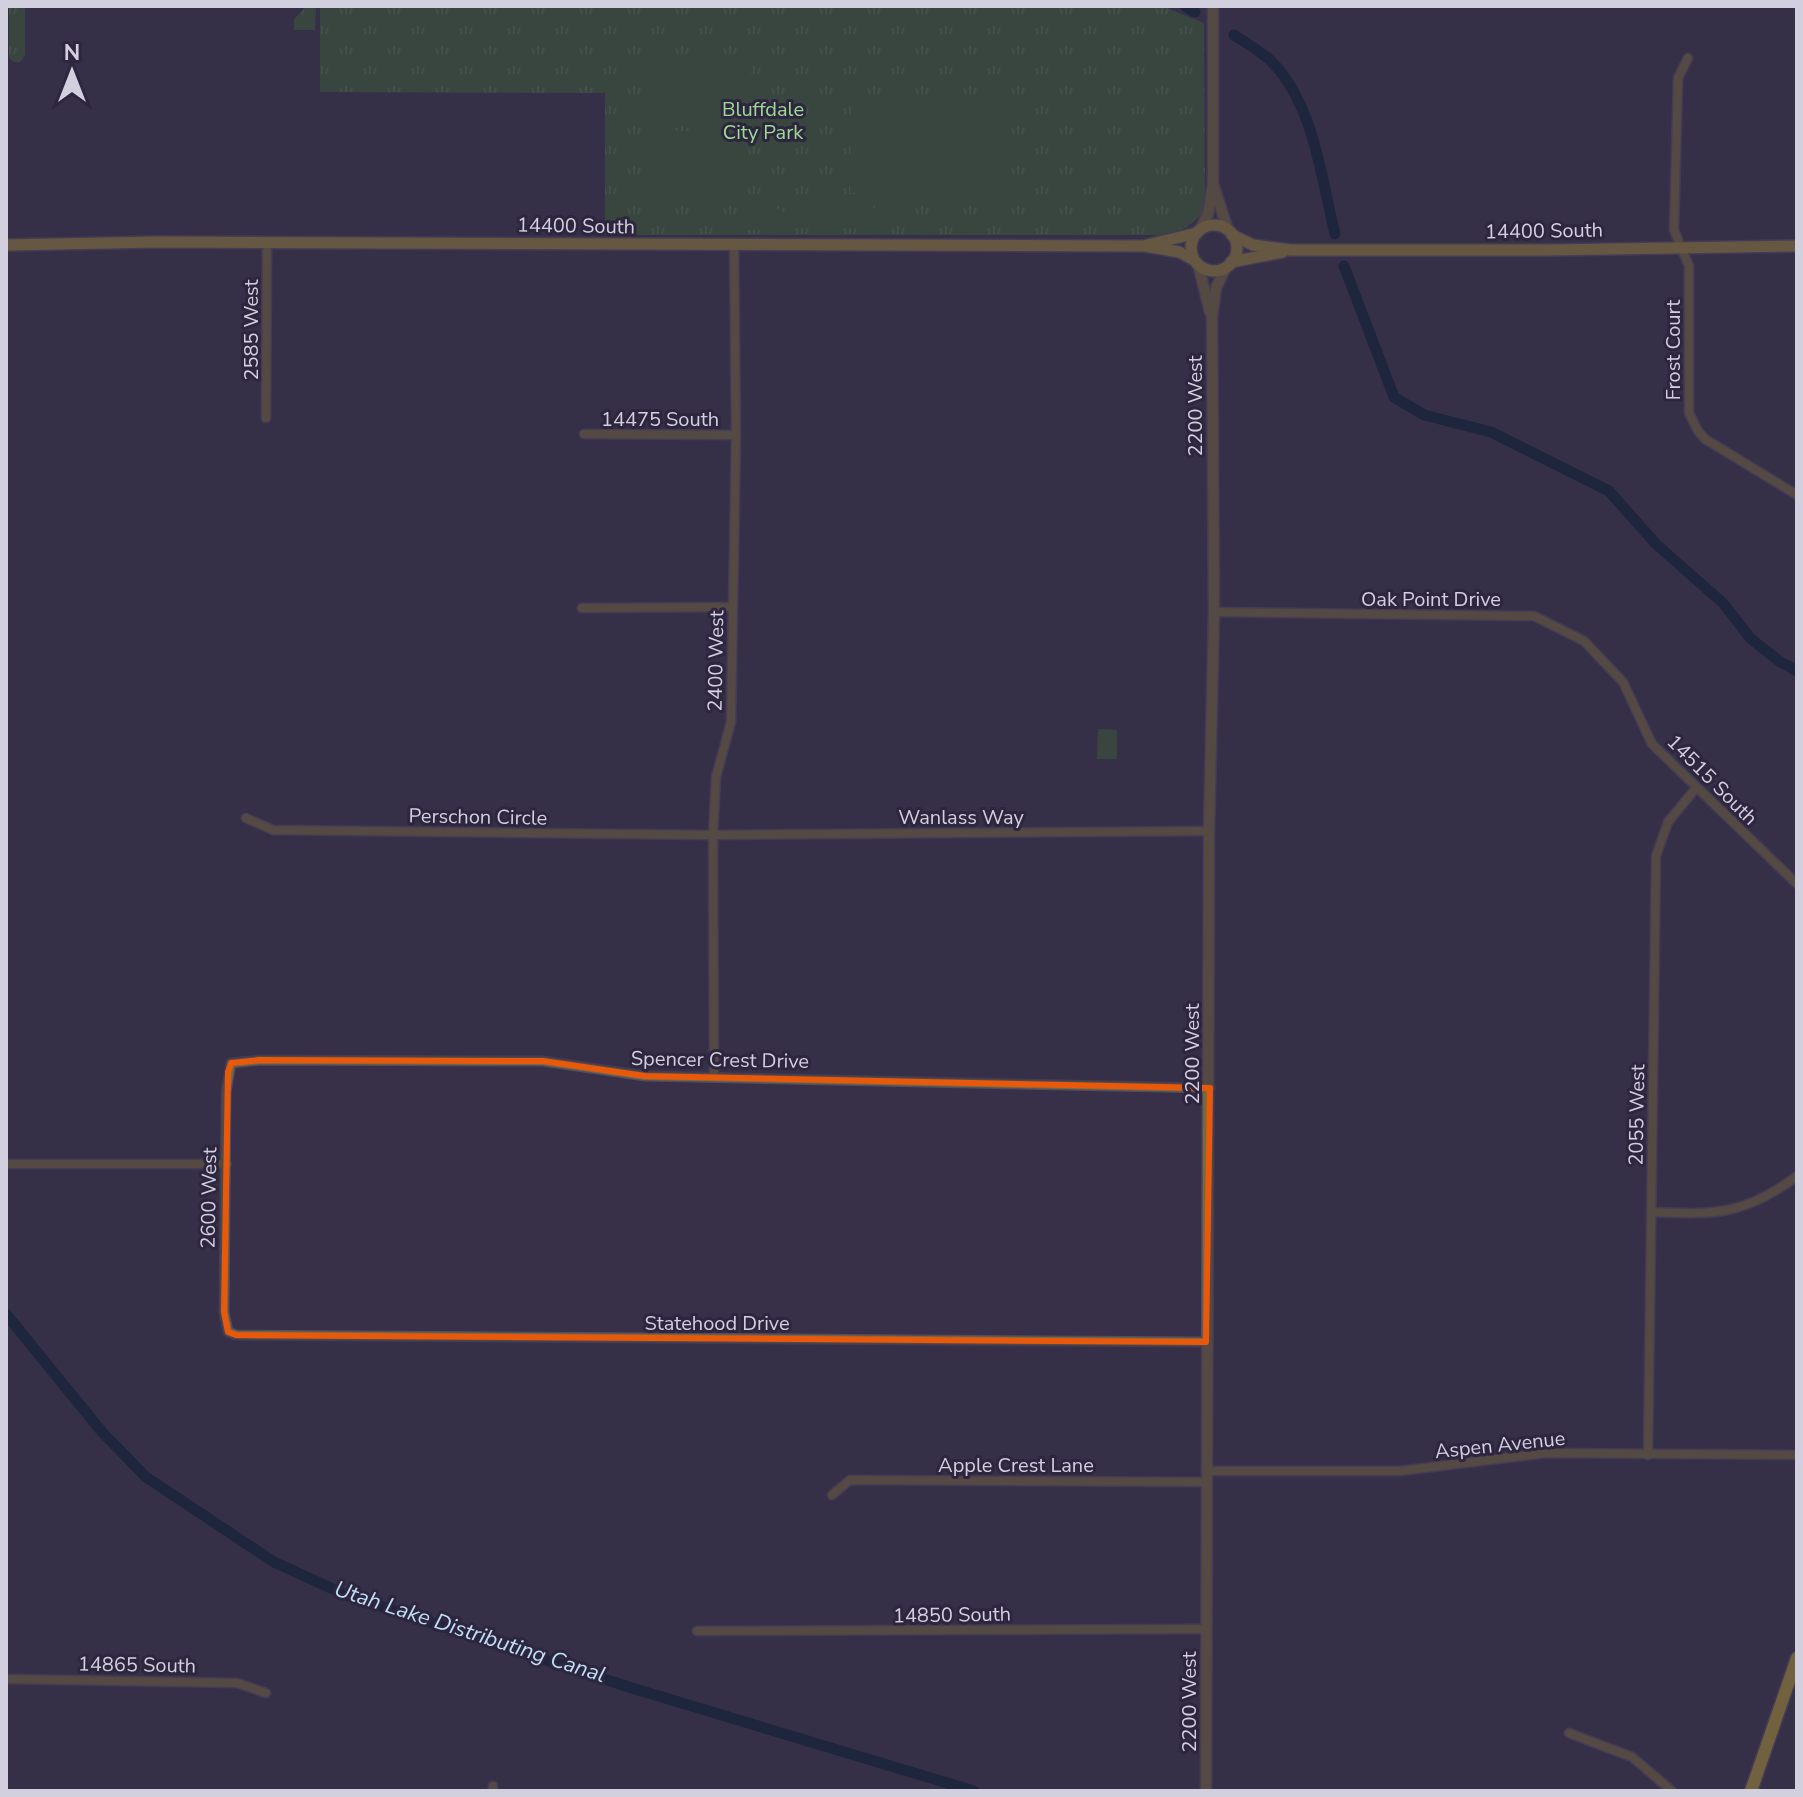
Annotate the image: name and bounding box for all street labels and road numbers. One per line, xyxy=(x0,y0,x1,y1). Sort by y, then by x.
street label: 14400 South xyxy=(517,211,635,241)
street label: 14400 South xyxy=(1485,216,1603,246)
street label: 2585 West xyxy=(238,278,265,381)
street label: Frost Court xyxy=(1660,299,1687,400)
street label: 2200 West xyxy=(1182,354,1209,457)
street label: 14475 South xyxy=(601,406,719,433)
street label: Oak Point Drive xyxy=(1361,586,1501,613)
street label: 2400 West xyxy=(702,609,730,712)
street label: 14515 South xyxy=(1661,729,1763,831)
street label: Perschon Circle xyxy=(408,802,548,832)
street label: Wanlass Way xyxy=(898,804,1024,831)
street label: 2200 West xyxy=(1179,1002,1206,1105)
street label: Spencer Crest Drive xyxy=(631,1045,809,1075)
street label: 2055 West xyxy=(1623,1063,1651,1166)
street label: 2600 West xyxy=(195,1146,223,1249)
street label: Statehood Drive xyxy=(644,1310,790,1337)
street label: Aspen Avenue xyxy=(1433,1425,1567,1465)
street label: Apple Crest Lane xyxy=(938,1452,1094,1479)
street label: 14850 South xyxy=(893,1600,1011,1630)
street label: 14865 South xyxy=(78,1650,196,1680)
street label: 2200 West xyxy=(1176,1650,1203,1753)

